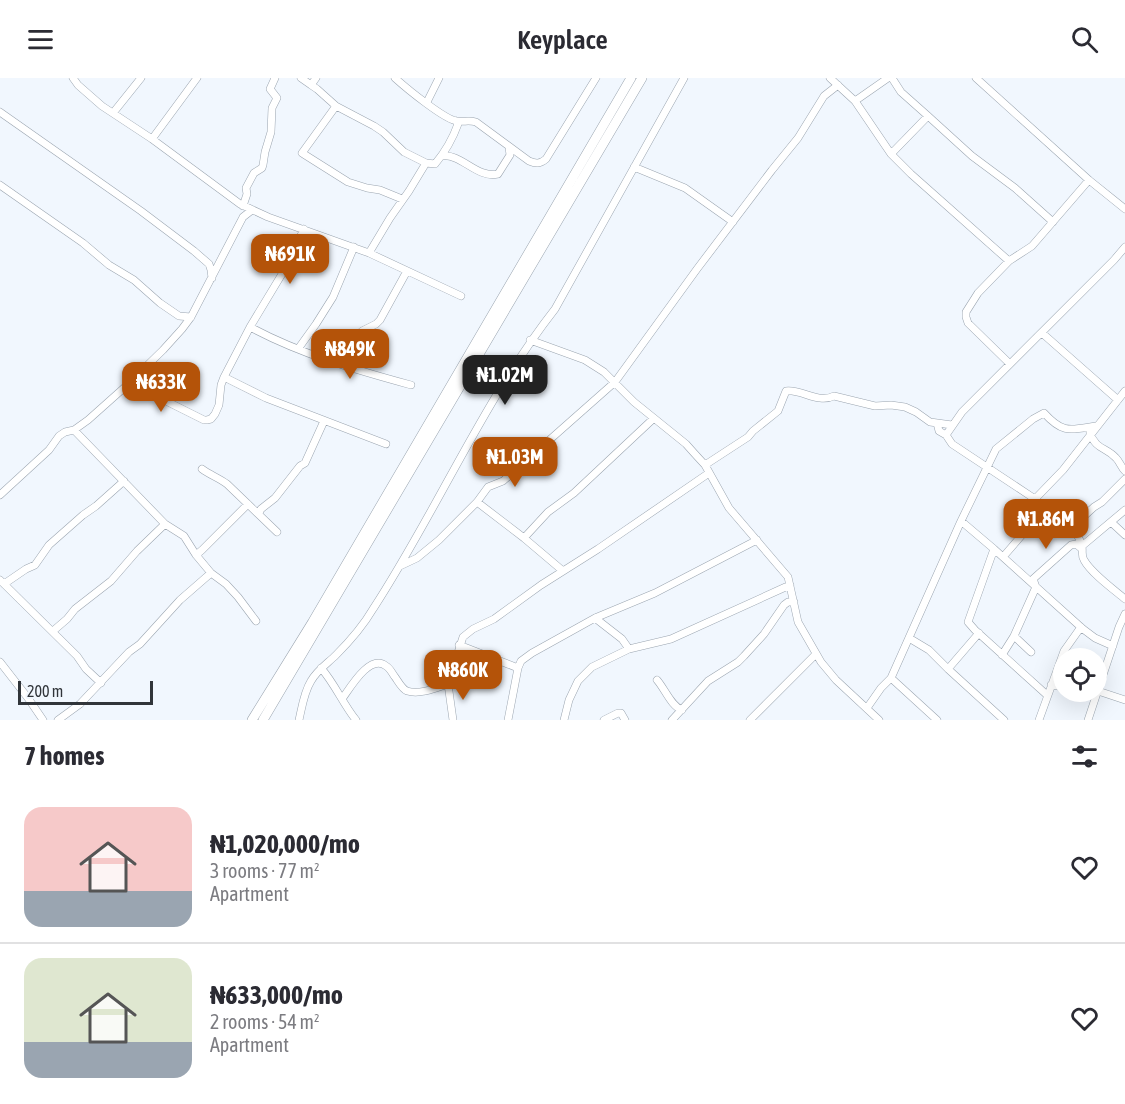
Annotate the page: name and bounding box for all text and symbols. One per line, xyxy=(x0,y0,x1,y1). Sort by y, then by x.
icon: menu xyxy=(24,23,57,56)
icon: search xyxy=(1068,23,1101,56)
text: Keyplace xyxy=(517,24,608,55)
pin: ₦691K xyxy=(248,234,332,285)
text: ₦691K xyxy=(265,242,315,265)
pin: ₦849K xyxy=(308,329,392,380)
text: ₦849K xyxy=(325,337,375,360)
pin: ₦1.02M xyxy=(456,355,554,406)
pin: ₦633K xyxy=(119,362,203,413)
text: ₦1.02M xyxy=(477,363,533,386)
text: ₦633K xyxy=(136,370,186,393)
pin: ₦1.03M xyxy=(466,437,564,488)
text: ₦1.03M xyxy=(487,445,543,468)
pin: ₦1.86M xyxy=(997,499,1095,550)
text: ₦1.86M xyxy=(1018,507,1074,530)
map controls xyxy=(1053,648,1107,702)
button: locate xyxy=(1053,648,1107,702)
pin: ₦860K xyxy=(421,650,505,701)
text: ₦860K xyxy=(438,658,488,681)
scale bar xyxy=(18,678,153,706)
text: 200 m xyxy=(27,682,63,700)
icon: filters xyxy=(1068,740,1101,773)
text: 7 homes xyxy=(24,741,104,771)
text: ₦1,020,000/mo xyxy=(210,829,360,859)
icon: home xyxy=(72,831,144,903)
icon: heart xyxy=(1068,851,1101,884)
text: 3 rooms · 77 m² xyxy=(210,859,320,882)
text: Apartment xyxy=(210,882,289,905)
text: ₦633,000/mo xyxy=(210,980,343,1010)
icon: home xyxy=(72,982,144,1054)
icon: heart xyxy=(1068,1002,1101,1035)
text: 2 rooms · 54 m² xyxy=(210,1010,320,1033)
text: Apartment xyxy=(210,1033,289,1056)

